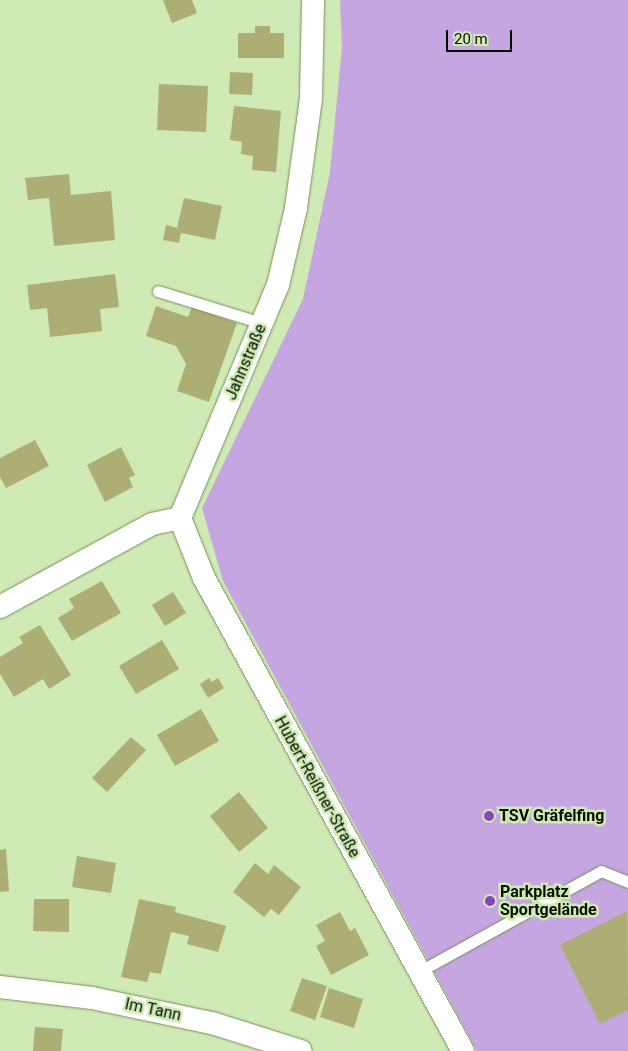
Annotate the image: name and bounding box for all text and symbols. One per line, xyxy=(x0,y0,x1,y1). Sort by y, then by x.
scale bar xyxy=(448,20,514,52)
text: 20 m xyxy=(454,30,488,48)
street label: Jahnstraße xyxy=(221,321,271,403)
street label: Hubert-Reißner-Straße xyxy=(270,713,364,861)
place label: TSV Gräfelfing xyxy=(499,806,604,826)
marker: TSV Gräfelfing xyxy=(483,810,495,822)
place label: Parkplatz Sportgelände xyxy=(500,882,597,920)
marker: Parkplatz Sportgelände xyxy=(484,895,496,907)
street label: Im Tann xyxy=(123,995,183,1025)

